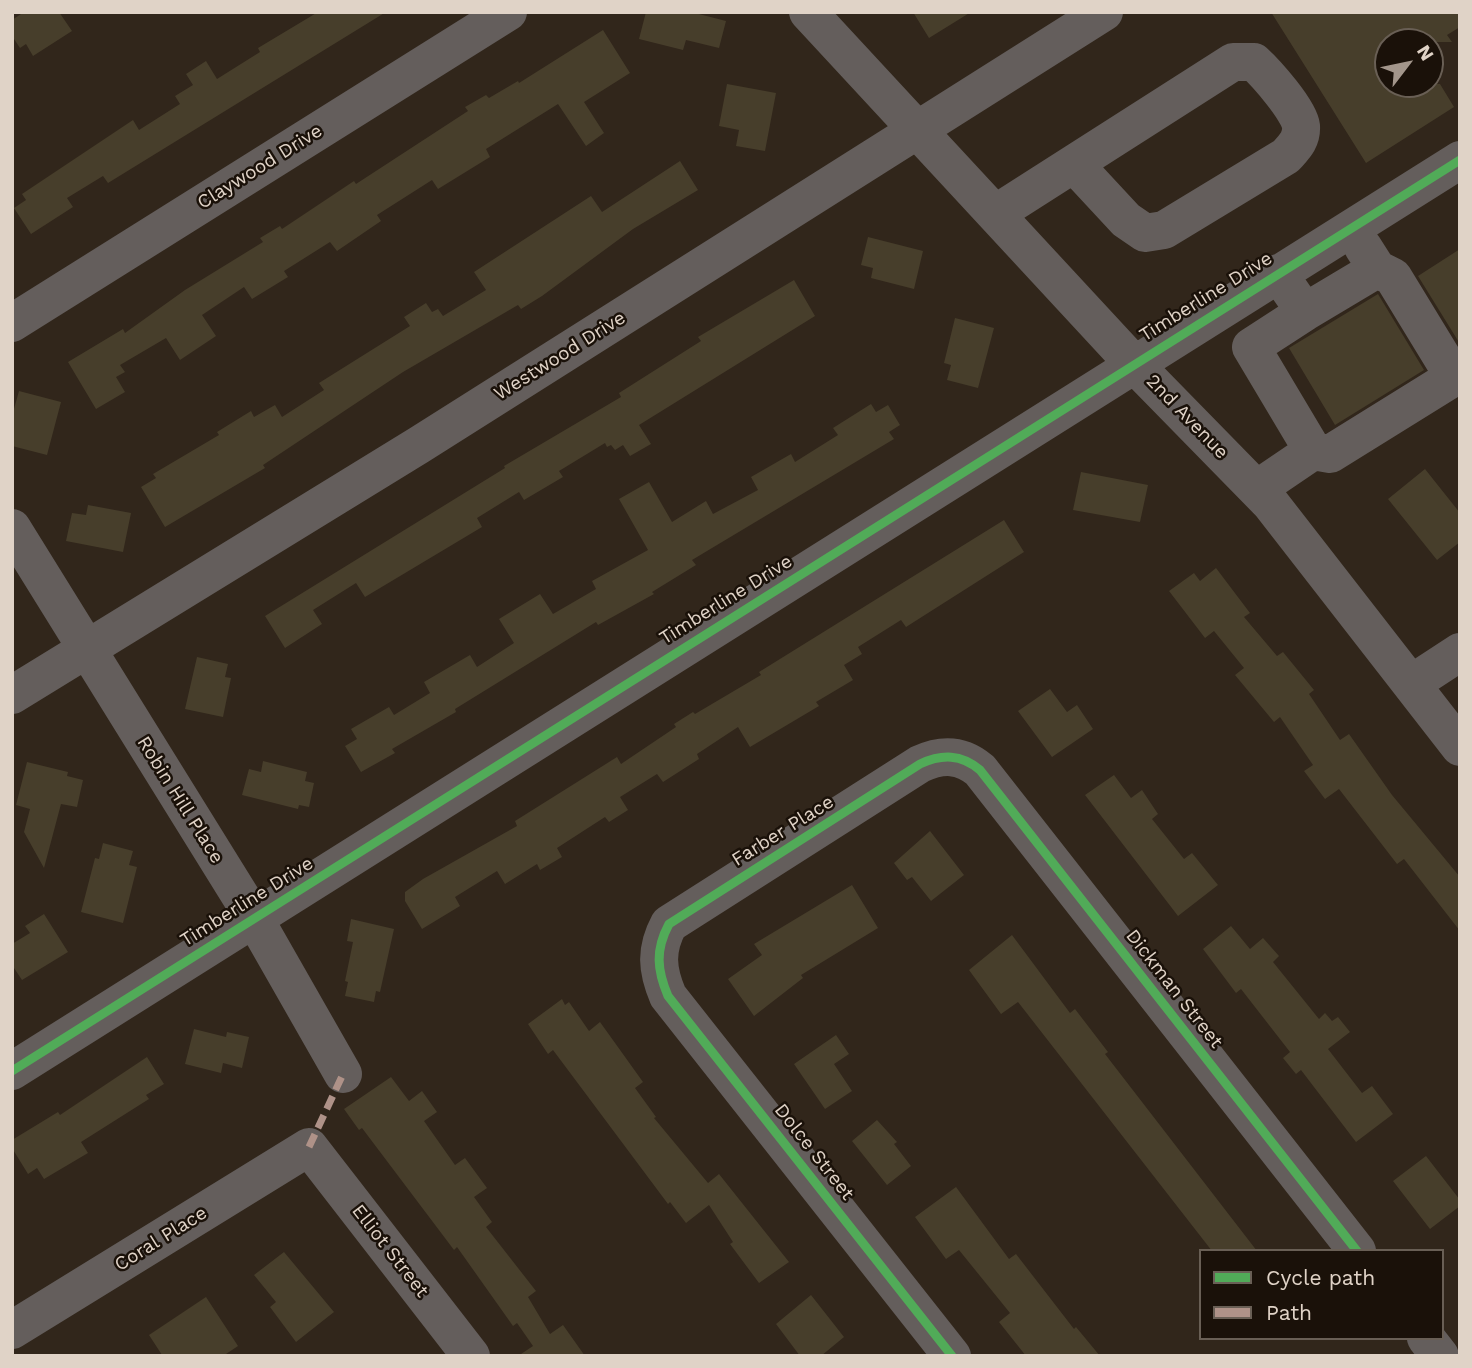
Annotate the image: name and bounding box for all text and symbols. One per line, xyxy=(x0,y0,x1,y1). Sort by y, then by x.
north arrow xyxy=(1374,28,1444,98)
text: N xyxy=(1412,41,1439,65)
street label: Claywood Drive xyxy=(193,119,327,215)
street label: Timberline Drive xyxy=(1135,247,1277,347)
street label: Westwood Drive xyxy=(490,306,630,406)
street label: 2nd Avenue xyxy=(1141,370,1233,464)
street label: Timberline Drive xyxy=(655,550,797,650)
street label: Robin Hill Place xyxy=(132,732,228,868)
street label: Farber Place xyxy=(728,791,838,871)
street label: Timberline Drive xyxy=(176,852,318,952)
street label: Dickman Street xyxy=(1121,925,1227,1053)
street label: Dolce Street xyxy=(769,1099,859,1205)
street label: Elliot Street xyxy=(347,1200,433,1302)
street label: Coral Place xyxy=(111,1202,211,1276)
legend xyxy=(1199,1249,1444,1340)
text: Cycle path xyxy=(1266,1265,1375,1290)
text: Path xyxy=(1266,1300,1312,1325)

